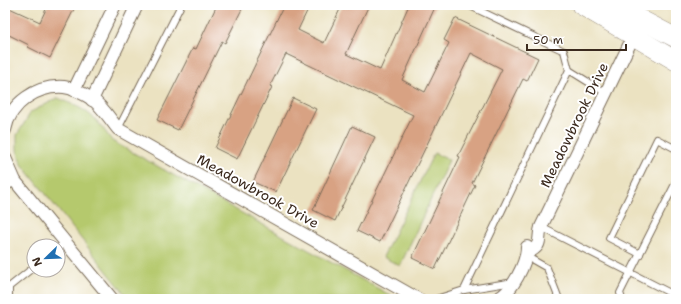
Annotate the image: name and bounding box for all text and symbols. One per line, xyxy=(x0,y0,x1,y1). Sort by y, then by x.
scale bar xyxy=(527,26,626,52)
text: 50 m xyxy=(533,32,563,48)
street label: Meadowbrook Drive xyxy=(536,59,612,191)
street label: Meadowbrook Drive xyxy=(194,150,322,232)
north arrow xyxy=(26,238,66,278)
text: N xyxy=(29,255,46,269)

